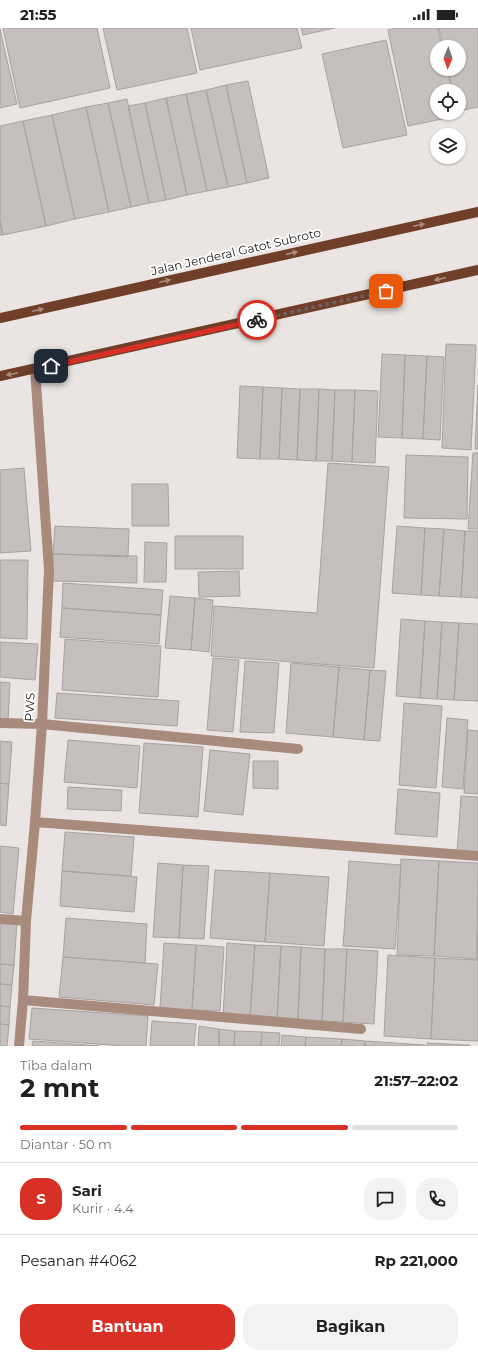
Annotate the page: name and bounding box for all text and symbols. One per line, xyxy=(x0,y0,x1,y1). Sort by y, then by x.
text: 21:55 xyxy=(20,5,56,24)
north arrow xyxy=(430,40,466,76)
map controls xyxy=(430,40,466,164)
button: locate xyxy=(430,84,466,120)
button: layers xyxy=(430,128,466,164)
one-way arrow xyxy=(413,221,425,227)
street label: Jalan Jenderal Gatot Subroto xyxy=(149,225,322,279)
one-way arrow xyxy=(286,250,298,256)
pin xyxy=(369,274,403,308)
one-way arrow xyxy=(434,276,446,282)
one-way arrow xyxy=(159,278,171,284)
icon: bag xyxy=(375,280,397,302)
courier xyxy=(237,300,277,340)
one-way arrow xyxy=(32,307,44,313)
icon: bike xyxy=(246,309,268,331)
pin xyxy=(34,349,68,383)
icon: home xyxy=(40,355,62,377)
one-way arrow xyxy=(6,371,18,377)
street label: PWS xyxy=(21,692,38,722)
text: Tiba dalam xyxy=(20,1057,92,1073)
text: 21:57–22:02 xyxy=(374,1071,458,1090)
text: 2 mnt xyxy=(20,1072,99,1104)
text: Diantar · 50 m xyxy=(20,1136,112,1152)
button: chat xyxy=(364,1178,406,1220)
button: phone xyxy=(416,1178,458,1220)
text: Sari xyxy=(72,1181,102,1200)
text: S xyxy=(36,1189,46,1208)
text: Kurir · 4.4 xyxy=(72,1200,134,1216)
text: Pesanan #4062 xyxy=(20,1251,137,1270)
text: Rp 221,000 xyxy=(375,1251,458,1270)
button: Bantuan xyxy=(20,1304,235,1350)
button: Bagikan xyxy=(243,1304,458,1350)

